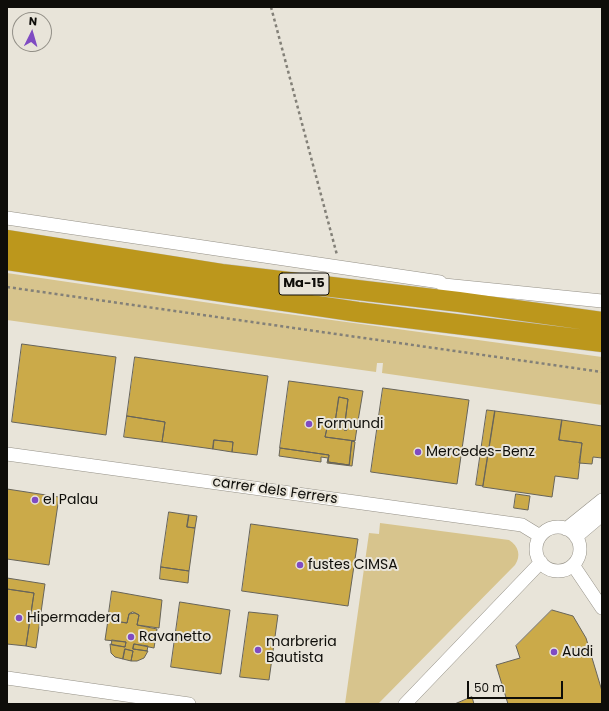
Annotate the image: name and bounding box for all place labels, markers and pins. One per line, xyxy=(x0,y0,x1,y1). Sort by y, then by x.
place label: Formundi xyxy=(317,416,383,432)
marker: Formundi xyxy=(304,419,314,429)
place label: Mercedes-Benz xyxy=(426,444,535,460)
marker: Mercedes-Benz xyxy=(413,447,423,457)
place label: el Palau xyxy=(43,492,98,508)
marker: el Palau xyxy=(30,495,40,505)
place label: fustes CIMSA xyxy=(308,557,398,573)
marker: fustes CIMSA xyxy=(295,560,305,570)
place label: Hipermadera xyxy=(27,610,120,626)
marker: Hipermadera xyxy=(14,613,24,623)
place label: Ravanetto xyxy=(139,629,211,645)
marker: Ravanetto xyxy=(126,632,136,642)
place label: marbreria Bautista xyxy=(266,634,337,666)
place label: Audi xyxy=(562,644,593,660)
marker: marbreria Bautista xyxy=(253,645,263,655)
marker: Audi xyxy=(549,647,559,657)

